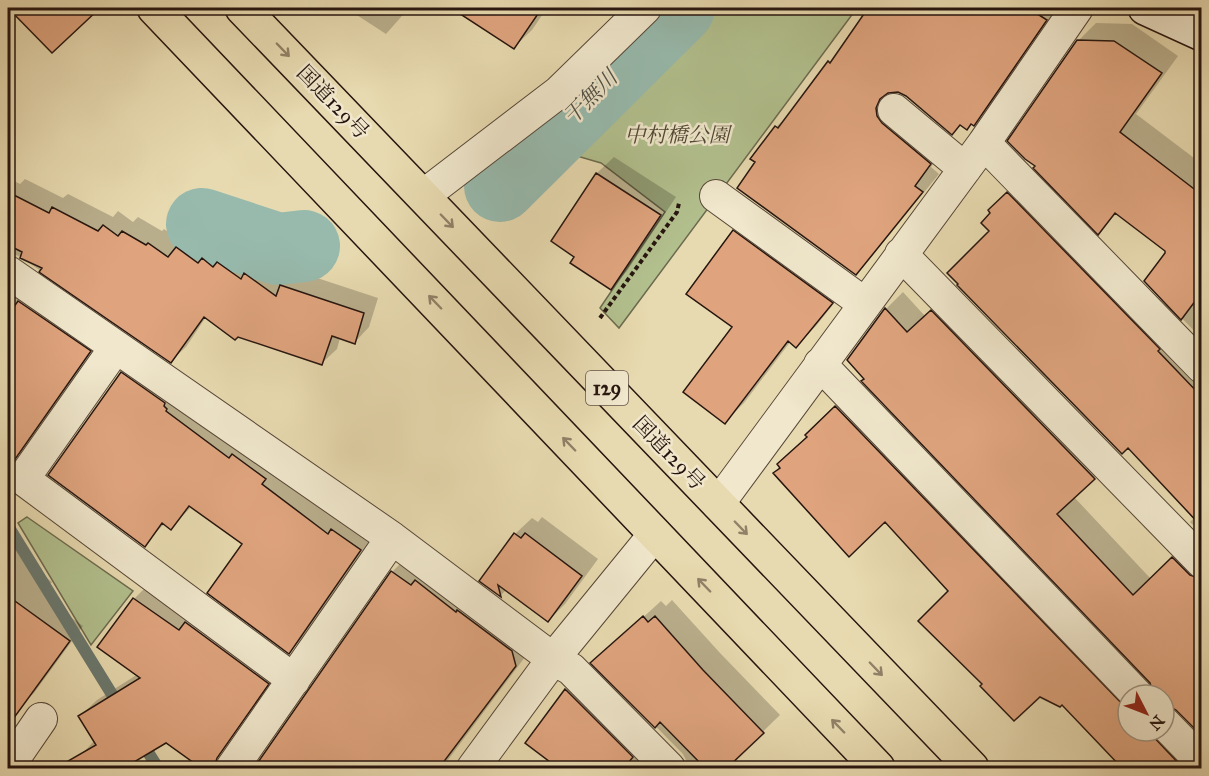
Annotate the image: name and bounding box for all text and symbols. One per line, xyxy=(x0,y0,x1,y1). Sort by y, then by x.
one-way arrow xyxy=(275,42,290,57)
street label: 国道129号 xyxy=(291,60,375,144)
water label: 干無川 xyxy=(557,63,624,130)
park label: 中村橋公園 xyxy=(625,122,732,148)
one-way arrow xyxy=(439,213,454,228)
one-way arrow xyxy=(427,295,442,310)
road number: 129 xyxy=(586,371,628,405)
street label: 国道129号 xyxy=(627,411,711,495)
one-way arrow xyxy=(562,436,576,451)
one-way arrow xyxy=(734,521,749,536)
one-way arrow xyxy=(697,578,711,593)
one-way arrow xyxy=(869,662,884,677)
north arrow xyxy=(1116,683,1176,743)
text: N xyxy=(1145,711,1168,734)
one-way arrow xyxy=(831,719,845,734)

